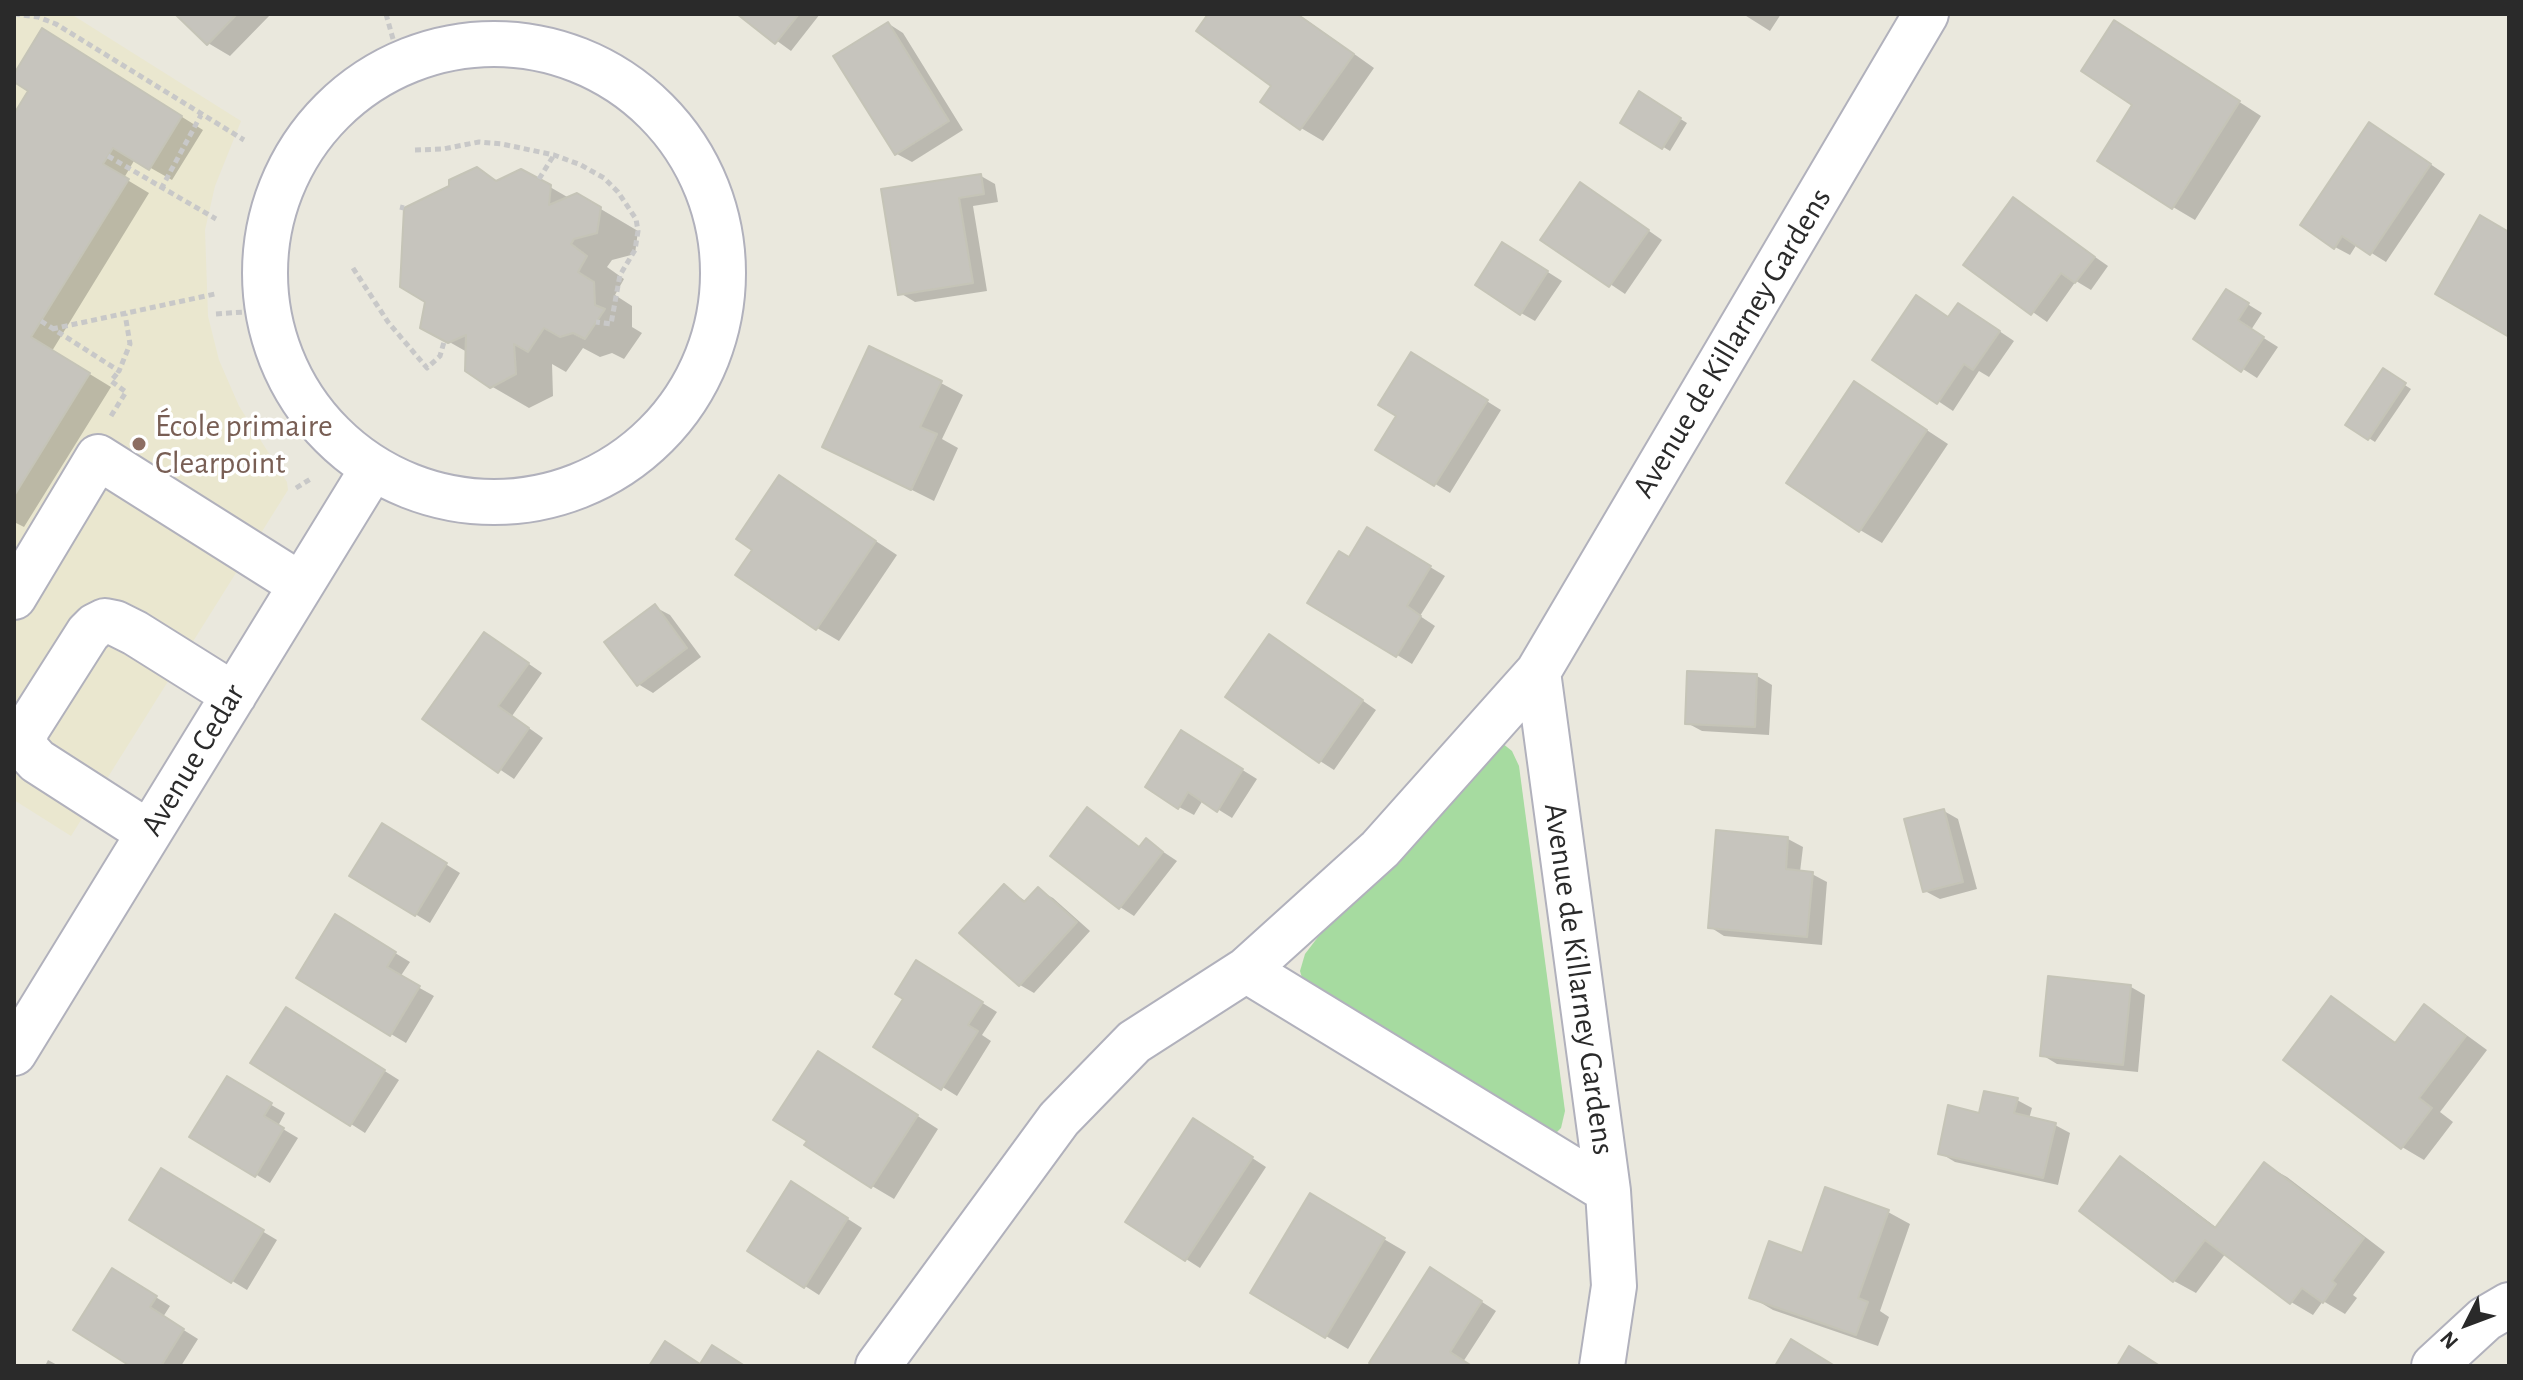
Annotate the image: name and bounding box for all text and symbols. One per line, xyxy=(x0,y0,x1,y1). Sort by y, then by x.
street label: Avenue de Killarney Gardens xyxy=(1624,181,1840,505)
place label: École primaire Clearpoint xyxy=(155,407,333,482)
marker: École primaire Clearpoint xyxy=(130,435,148,453)
street label: Avenue Cedar xyxy=(133,677,253,843)
street label: Avenue de Killarney Gardens xyxy=(1535,801,1623,1157)
north arrow xyxy=(2427,1284,2507,1364)
text: N xyxy=(2436,1327,2462,1353)

